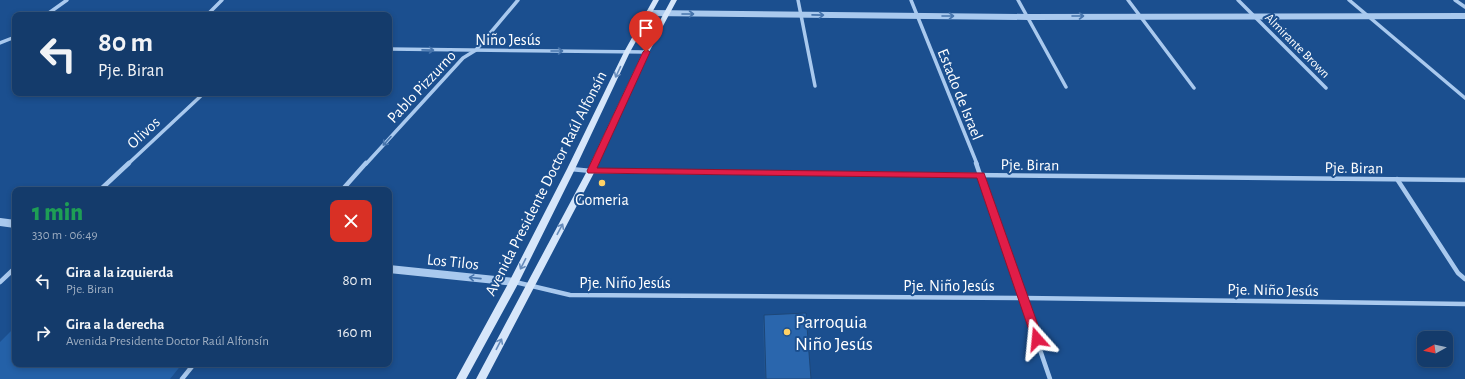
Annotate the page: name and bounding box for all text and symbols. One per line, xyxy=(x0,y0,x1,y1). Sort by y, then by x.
pin xyxy=(629,11,663,52)
one-way arrow xyxy=(681,11,694,18)
one-way arrow xyxy=(811,11,824,19)
street label: Almirante Brown xyxy=(1262,11,1332,81)
one-way arrow xyxy=(941,12,954,20)
one-way arrow xyxy=(1071,12,1084,20)
icon: arrive xyxy=(635,17,657,39)
icon: left xyxy=(32,28,84,80)
text: 80 m xyxy=(98,29,153,57)
street label: Niño Jesús xyxy=(475,32,541,48)
one-way arrow xyxy=(421,46,434,53)
street label: Estado de Israel xyxy=(935,46,986,142)
street label: Pablo Pizzurno xyxy=(384,47,459,126)
one-way arrow xyxy=(550,47,563,55)
text: Pje. Biran xyxy=(98,62,164,80)
one-way arrow xyxy=(614,65,621,77)
street label: Avenida Presidente Doctor Raúl Alfonsín xyxy=(482,69,610,298)
street label: Olivos xyxy=(124,114,163,152)
one-way arrow xyxy=(382,136,392,146)
street label: Pje. Biran xyxy=(1000,156,1059,175)
street label: Pje. Biran xyxy=(1324,159,1383,178)
marker: Gomeria xyxy=(597,178,607,188)
place label: Gomeria xyxy=(575,192,629,208)
button: close xyxy=(330,200,372,242)
text: 1 min xyxy=(32,201,83,225)
one-way arrow xyxy=(557,224,564,236)
text: 330 m · 06:49 xyxy=(32,229,98,242)
street label: Los Tilos xyxy=(426,251,480,273)
one-way arrow xyxy=(519,257,527,269)
text: Gira a la izquierda xyxy=(66,265,173,280)
icon: left xyxy=(32,270,54,292)
text: 80 m xyxy=(342,273,372,288)
one-way arrow xyxy=(469,274,482,282)
street label: Pje. Niño Jesús xyxy=(579,275,671,292)
street label: Pje. Niño Jesús xyxy=(903,278,995,295)
street label: Pje. Niño Jesús xyxy=(1227,281,1319,300)
text: Pje. Biran xyxy=(66,283,114,296)
place label: Parroquia Niño Jesús xyxy=(795,313,873,354)
text: Gira a la derecha xyxy=(66,317,165,332)
position arrow xyxy=(1016,318,1058,360)
icon: right xyxy=(32,322,54,344)
text: 160 m xyxy=(337,325,372,340)
marker: Parroquia Niño Jesús xyxy=(782,327,792,337)
north arrow xyxy=(1417,331,1453,367)
map controls xyxy=(1417,331,1453,367)
text: Avenida Presidente Doctor Raúl Alfonsín xyxy=(66,335,269,348)
one-way arrow xyxy=(496,339,504,351)

